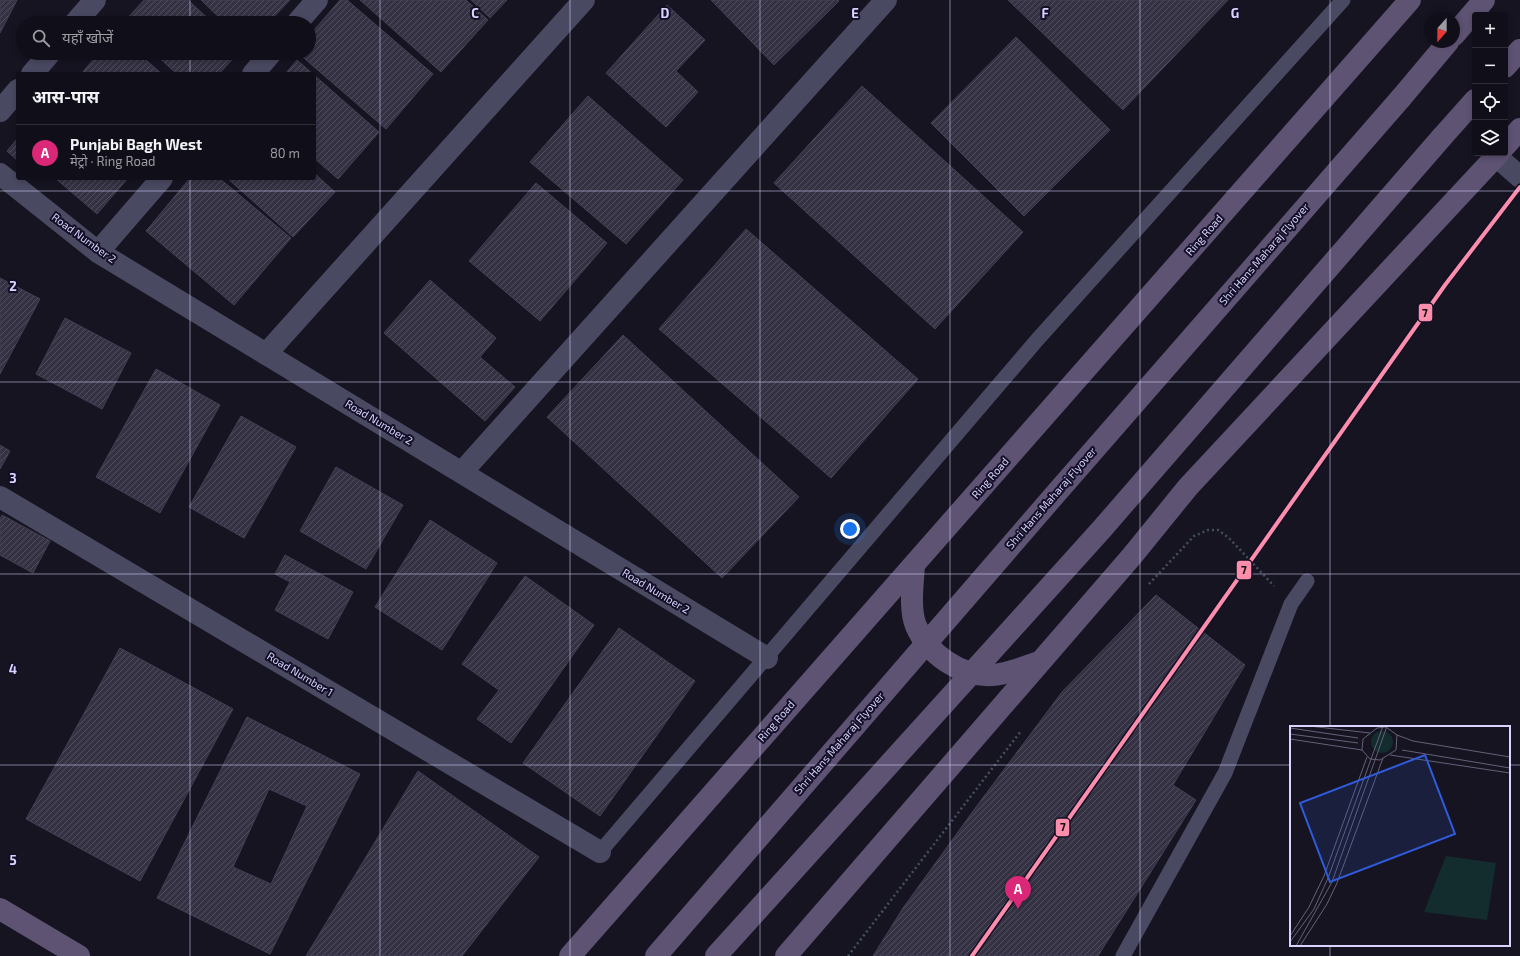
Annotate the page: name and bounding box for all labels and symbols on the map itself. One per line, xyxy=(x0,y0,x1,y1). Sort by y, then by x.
text: C xyxy=(471,5,479,21)
text: D xyxy=(661,5,670,21)
text: E xyxy=(851,5,859,21)
text: F xyxy=(1041,5,1049,21)
text: G xyxy=(1231,5,1239,21)
north arrow xyxy=(1424,12,1460,48)
street label: Shri Hans Maharaj Flyover xyxy=(1216,200,1313,308)
street label: Road Number 2 xyxy=(50,210,119,265)
street label: Ring Road xyxy=(1182,212,1225,258)
text: 2 xyxy=(9,278,17,294)
line badge: 7 xyxy=(1418,303,1433,322)
text: 7 xyxy=(1422,306,1428,319)
street label: Road Number 2 xyxy=(343,396,415,447)
street label: Shri Hans Maharaj Flyover xyxy=(1003,444,1100,552)
street label: Ring Road xyxy=(968,455,1011,501)
text: 3 xyxy=(9,470,17,486)
your location xyxy=(840,519,860,539)
line badge: 7 xyxy=(1236,560,1252,580)
text: 7 xyxy=(1241,563,1247,576)
street label: Road Number 2 xyxy=(620,565,692,616)
street label: Road Number 1 xyxy=(265,649,336,698)
text: 4 xyxy=(9,661,17,677)
street label: Shri Hans Maharaj Flyover xyxy=(791,689,888,797)
street label: Ring Road xyxy=(754,698,797,744)
inset map xyxy=(1290,726,1510,946)
line badge: 7 xyxy=(1055,818,1070,837)
text: 7 xyxy=(1060,820,1066,833)
text: 5 xyxy=(9,852,17,868)
pin: A xyxy=(1005,876,1031,909)

